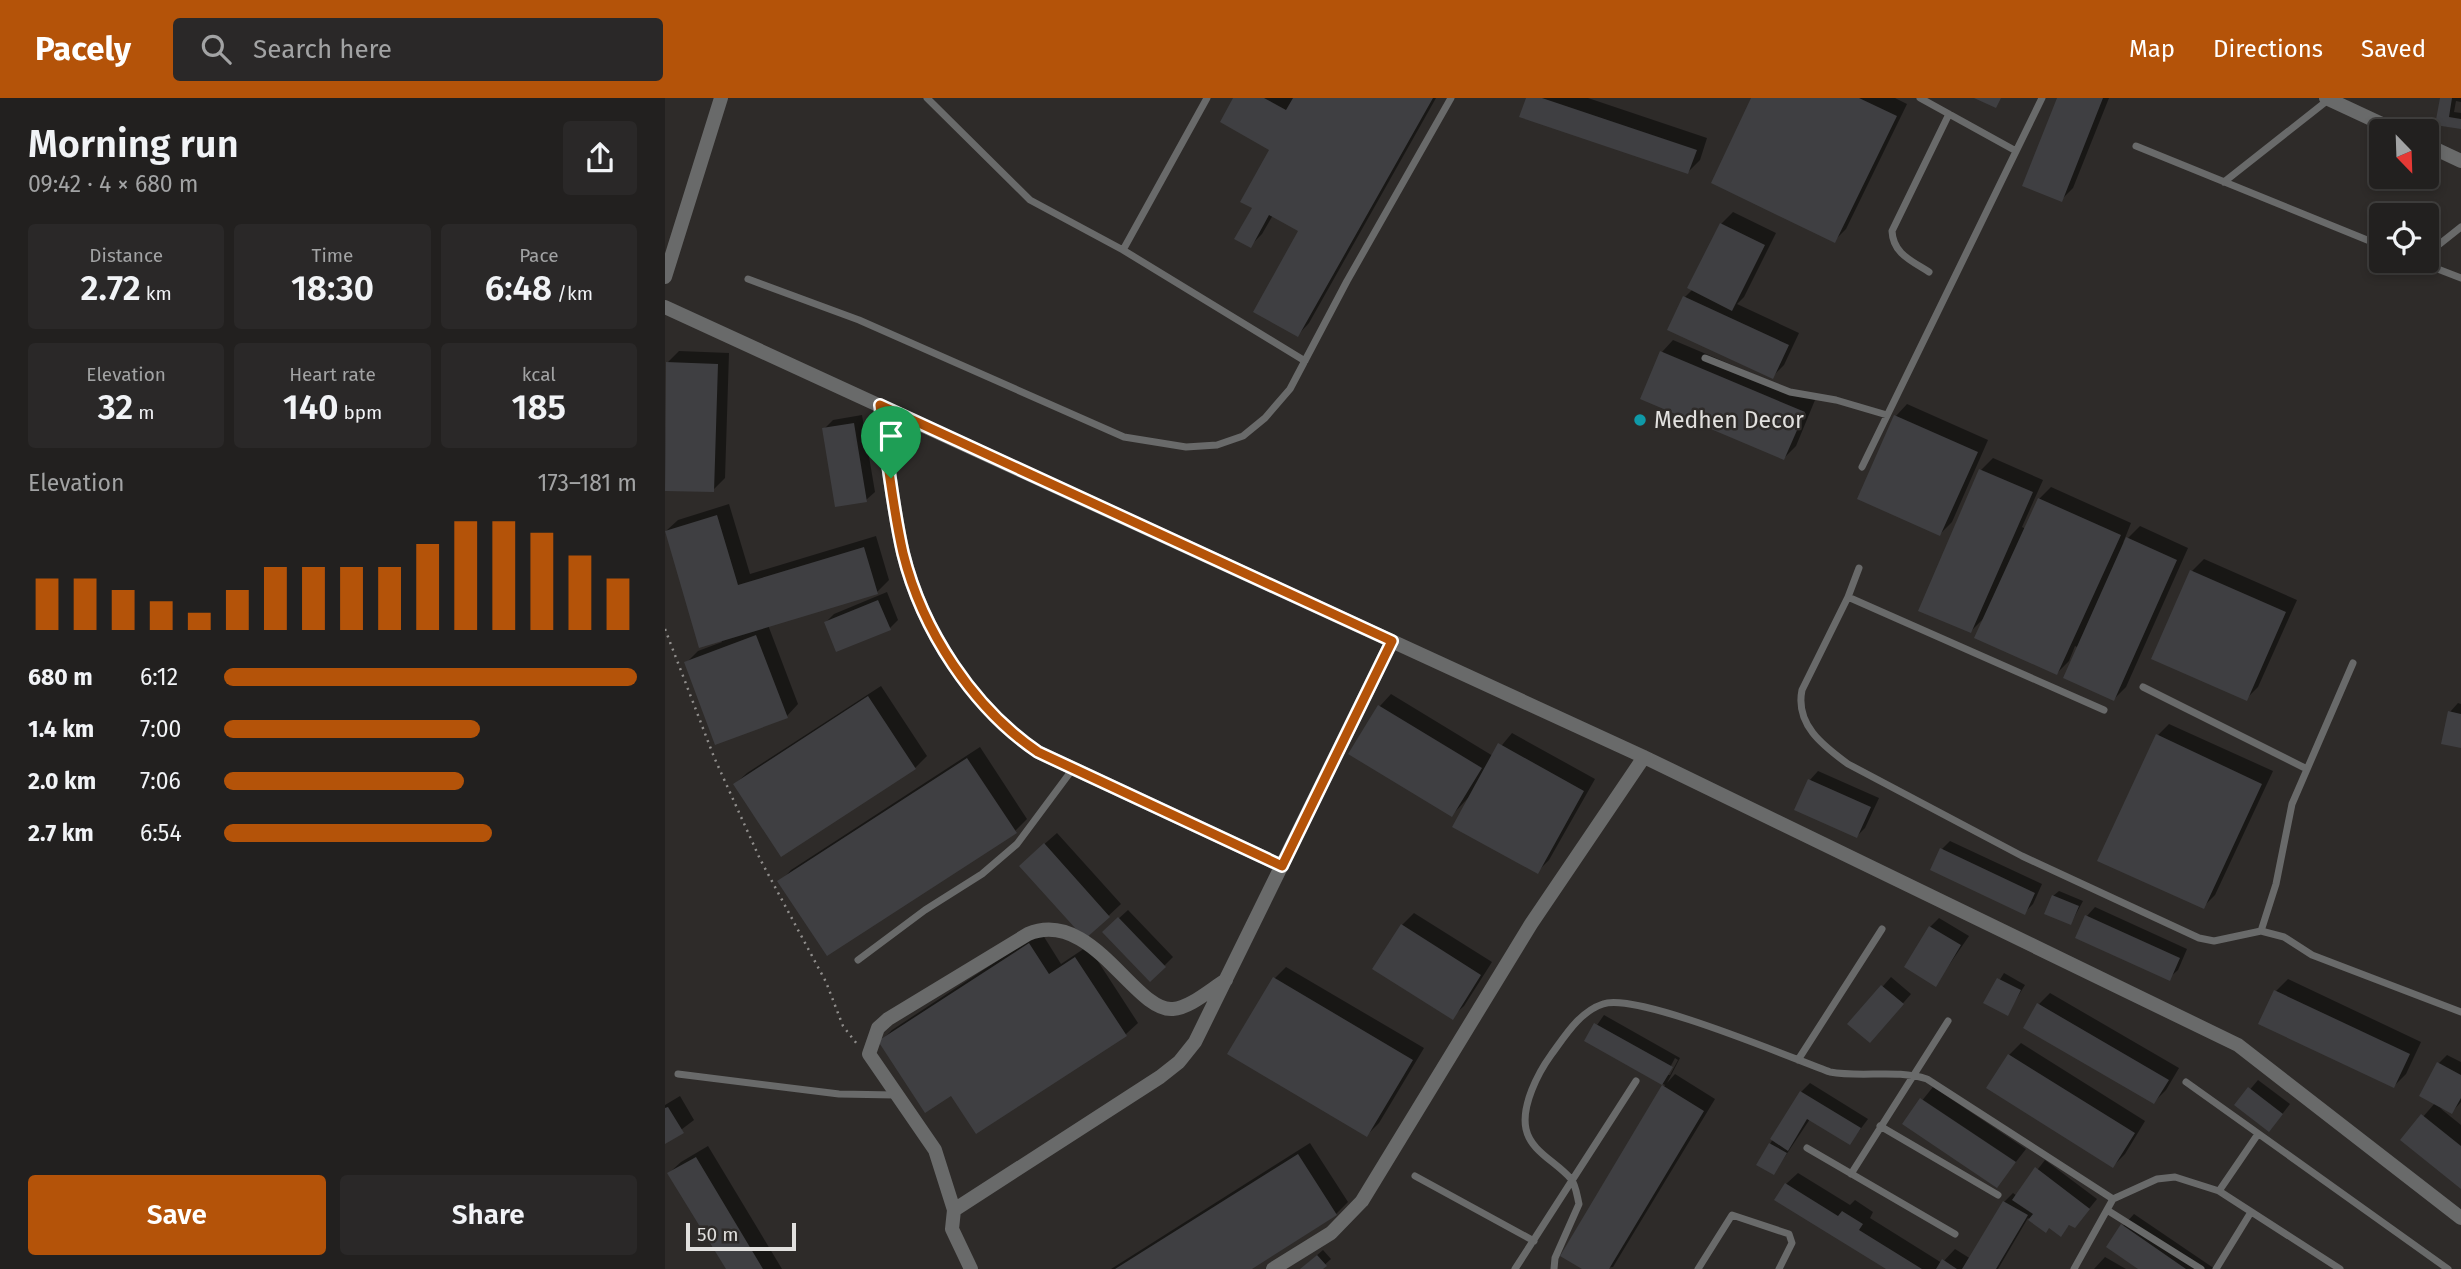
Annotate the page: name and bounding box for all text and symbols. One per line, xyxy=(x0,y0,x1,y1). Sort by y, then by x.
search box xyxy=(173,18,663,81)
text: Pacely xyxy=(35,29,131,69)
icon: search xyxy=(197,30,235,68)
text: Search here xyxy=(253,34,392,65)
text: Map xyxy=(2129,35,2175,63)
text: Directions xyxy=(2213,35,2323,63)
text: Saved xyxy=(2361,35,2426,63)
north arrow xyxy=(2369,119,2439,189)
map controls xyxy=(2369,119,2439,273)
text: Morning run xyxy=(28,121,239,167)
button: share xyxy=(563,121,637,195)
text: 09:42 · 4 × 680 m xyxy=(28,170,198,198)
button: locate xyxy=(2369,203,2439,273)
text: Distance xyxy=(89,244,163,267)
text: Time xyxy=(312,244,353,267)
text: Pace xyxy=(519,244,559,267)
text: 2.72 xyxy=(81,267,141,309)
text: 18:30 xyxy=(291,267,374,309)
text: 6:48 xyxy=(485,267,552,309)
text: km xyxy=(141,282,172,305)
text: /km xyxy=(552,282,593,305)
text: Elevation xyxy=(86,363,166,386)
text: Heart rate xyxy=(289,363,376,386)
text: kcal xyxy=(522,363,556,386)
text: 32 xyxy=(98,386,133,428)
text: 140 xyxy=(283,386,338,428)
text: 185 xyxy=(512,386,566,428)
text: m xyxy=(133,401,155,424)
text: bpm xyxy=(338,401,382,424)
pin xyxy=(861,406,921,478)
place label: Medhen Decor xyxy=(1654,406,1804,434)
marker: Medhen Decor xyxy=(1632,412,1648,428)
icon: arrive xyxy=(872,417,910,455)
text: Elevation xyxy=(28,469,124,497)
text: 173–181 m xyxy=(538,469,637,497)
text: 680 m xyxy=(28,663,93,691)
text: 6:12 xyxy=(140,663,178,691)
text: 1.4 km xyxy=(28,715,94,743)
text: 7:00 xyxy=(140,715,181,743)
text: 2.0 km xyxy=(28,767,96,795)
text: 7:06 xyxy=(140,767,181,795)
text: 2.7 km xyxy=(28,819,94,847)
text: 6:54 xyxy=(140,819,182,847)
button: Save xyxy=(28,1175,326,1255)
button: Share xyxy=(340,1175,637,1255)
scale bar xyxy=(686,1220,796,1252)
text: 50 m xyxy=(697,1223,738,1246)

